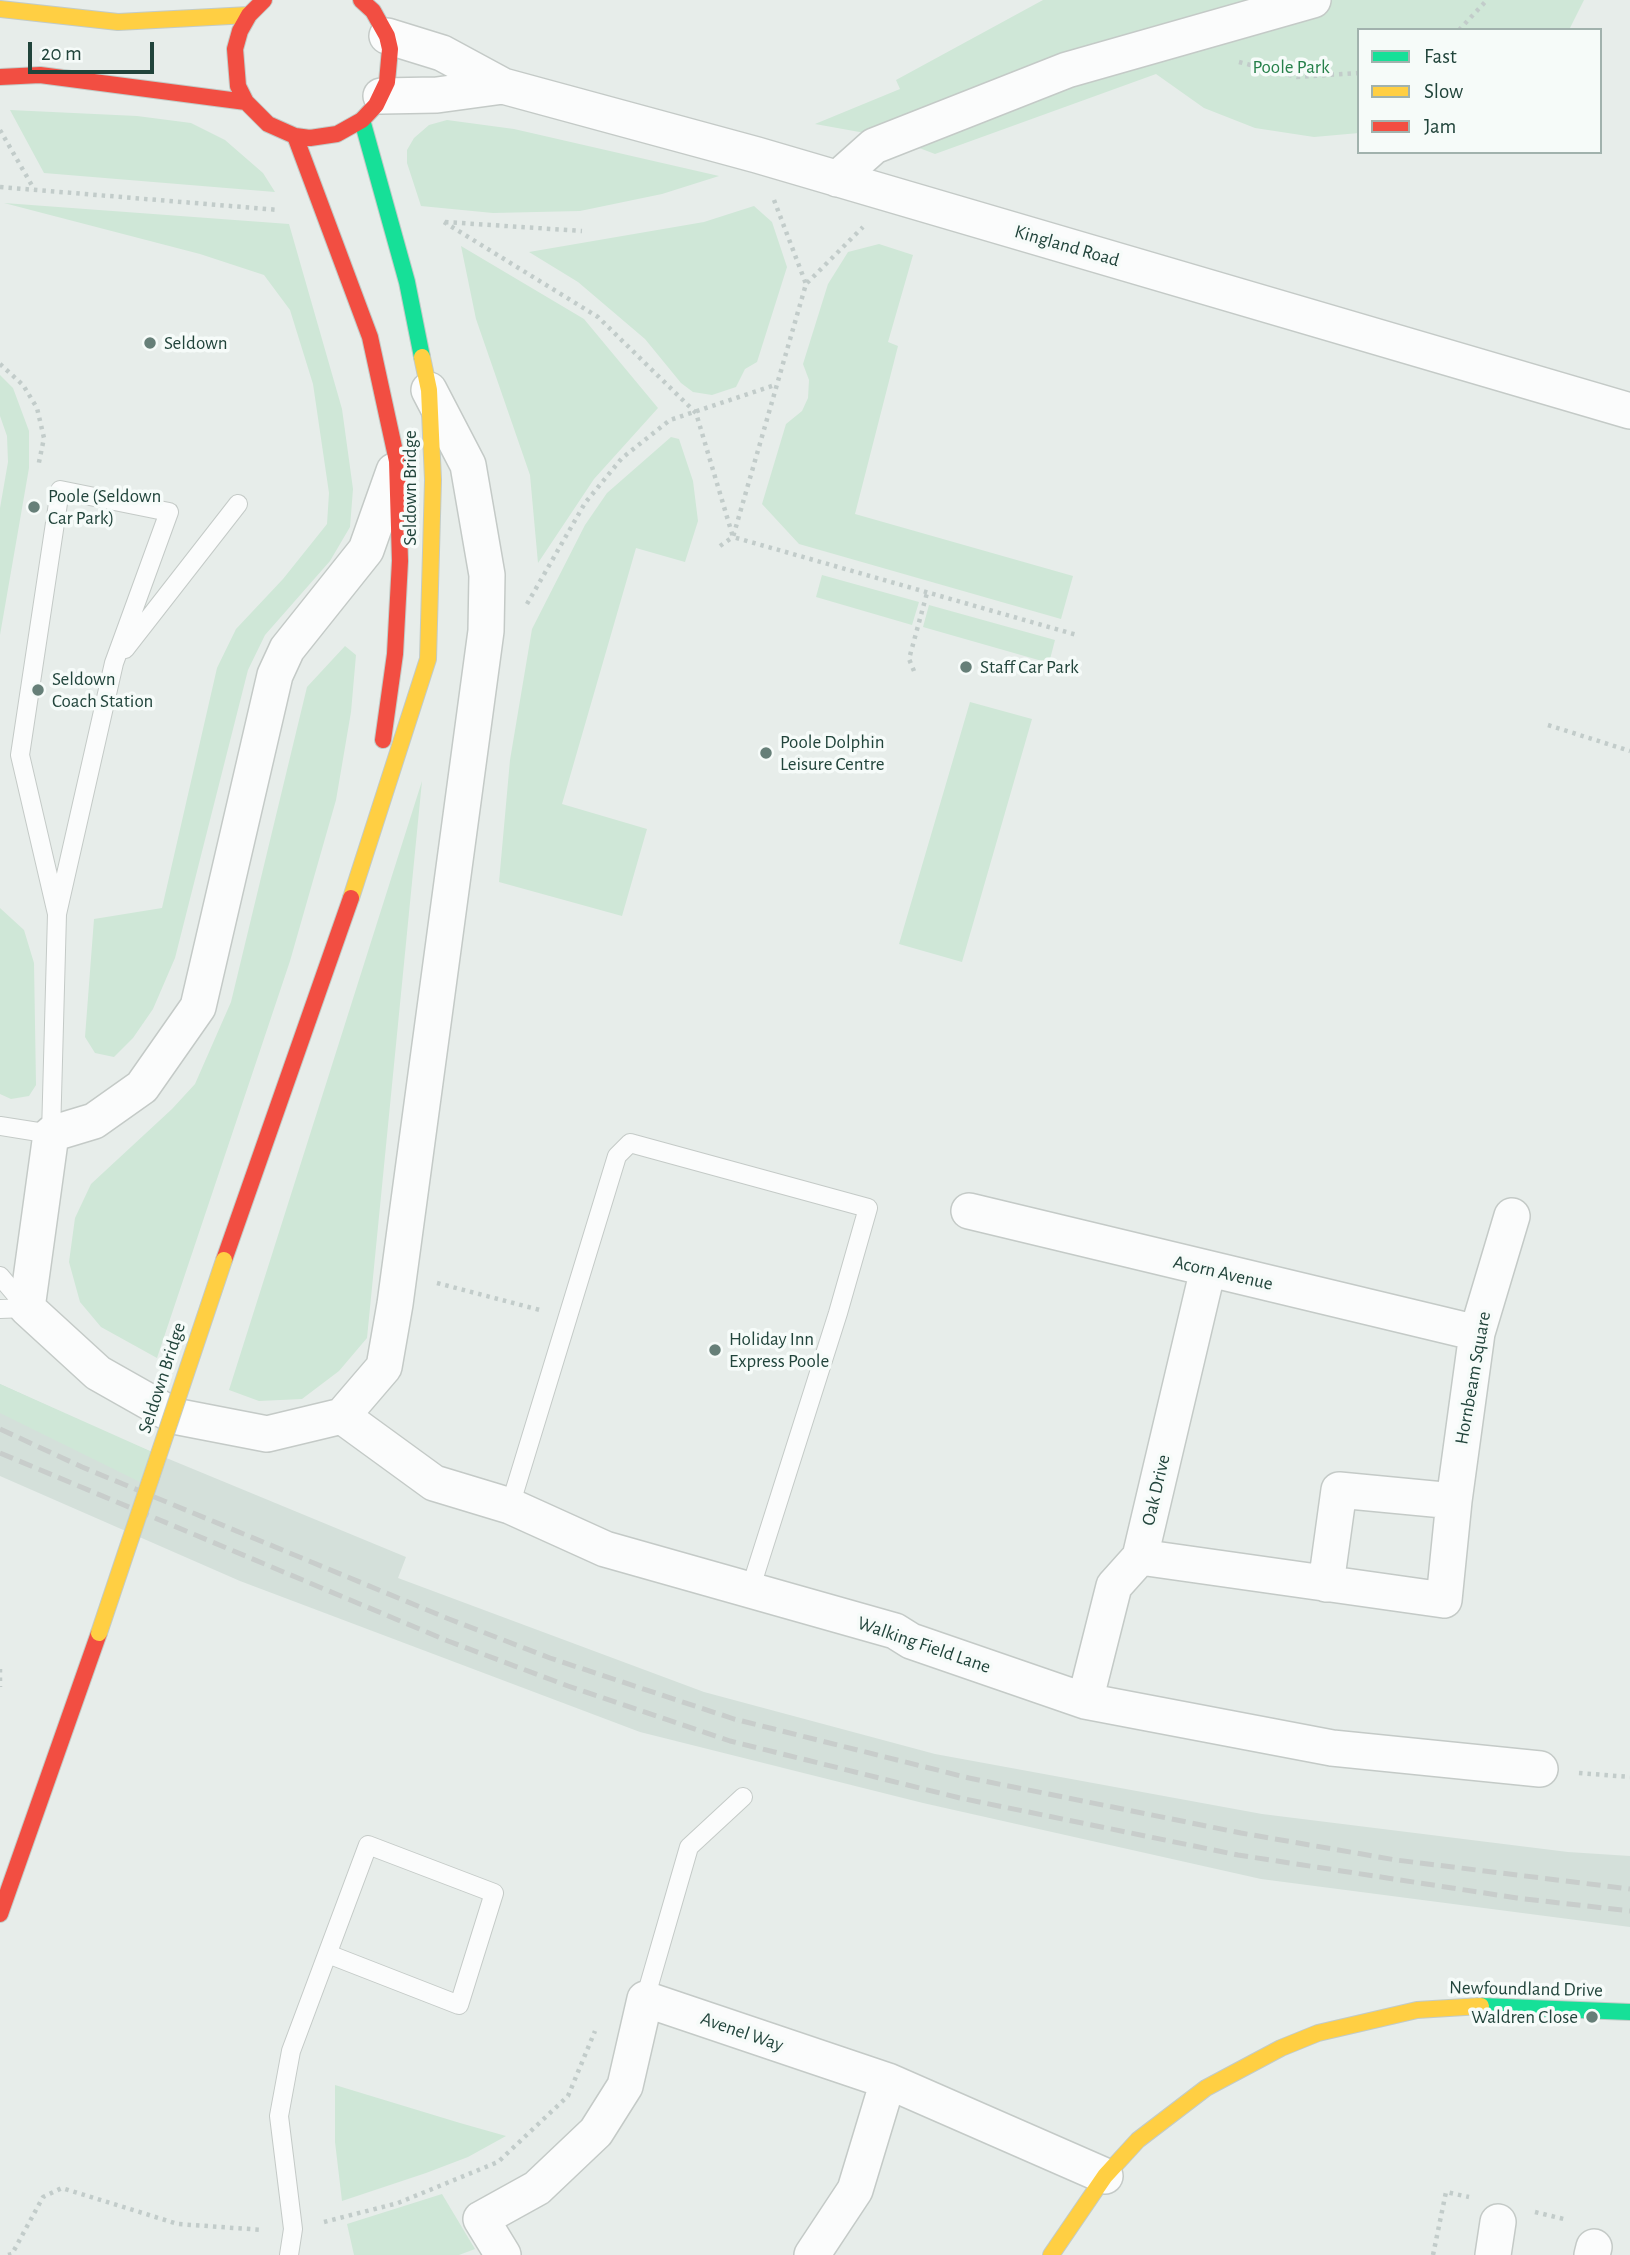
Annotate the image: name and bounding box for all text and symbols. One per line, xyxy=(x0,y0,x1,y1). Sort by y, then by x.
scale bar xyxy=(32,28,158,72)
legend xyxy=(1357,28,1602,154)
text: 20 m xyxy=(41,43,82,64)
text: Fast xyxy=(1424,46,1457,67)
park label: Poole Park xyxy=(1252,56,1330,78)
text: Slow xyxy=(1424,81,1463,102)
text: Jam xyxy=(1424,116,1456,137)
street label: Kingland Road xyxy=(1012,220,1122,272)
place label: Seldown xyxy=(164,332,228,354)
marker: Seldown xyxy=(142,335,158,351)
street label: Seldown Bridge xyxy=(399,430,421,546)
place label: Poole (Seldown Car Park) xyxy=(48,485,161,529)
marker: Poole (Seldown Car Park) xyxy=(26,499,42,515)
place label: Staff Car Park xyxy=(980,656,1079,678)
marker: Staff Car Park xyxy=(958,659,974,675)
place label: Seldown Coach Station xyxy=(52,668,153,712)
marker: Seldown Coach Station xyxy=(30,682,46,698)
place label: Poole Dolphin Leisure Centre xyxy=(780,731,885,775)
marker: Poole Dolphin Leisure Centre xyxy=(758,745,774,761)
street label: Acorn Avenue xyxy=(1171,1250,1275,1296)
street label: Hornbeam Square xyxy=(1450,1310,1496,1446)
street label: Seldown Bridge xyxy=(133,1320,191,1436)
place label: Holiday Inn Express Poole xyxy=(729,1328,829,1372)
marker: Holiday Inn Express Poole xyxy=(707,1342,723,1358)
street label: Oak Drive xyxy=(1137,1452,1175,1528)
street label: Walking Field Lane xyxy=(854,1612,994,1678)
street label: Newfoundland Drive xyxy=(1449,1976,1603,2002)
place label: Waldren Close xyxy=(1471,2006,1578,2028)
street label: Avenel Way xyxy=(698,2007,786,2057)
marker: Waldren Close xyxy=(1584,2009,1600,2025)

